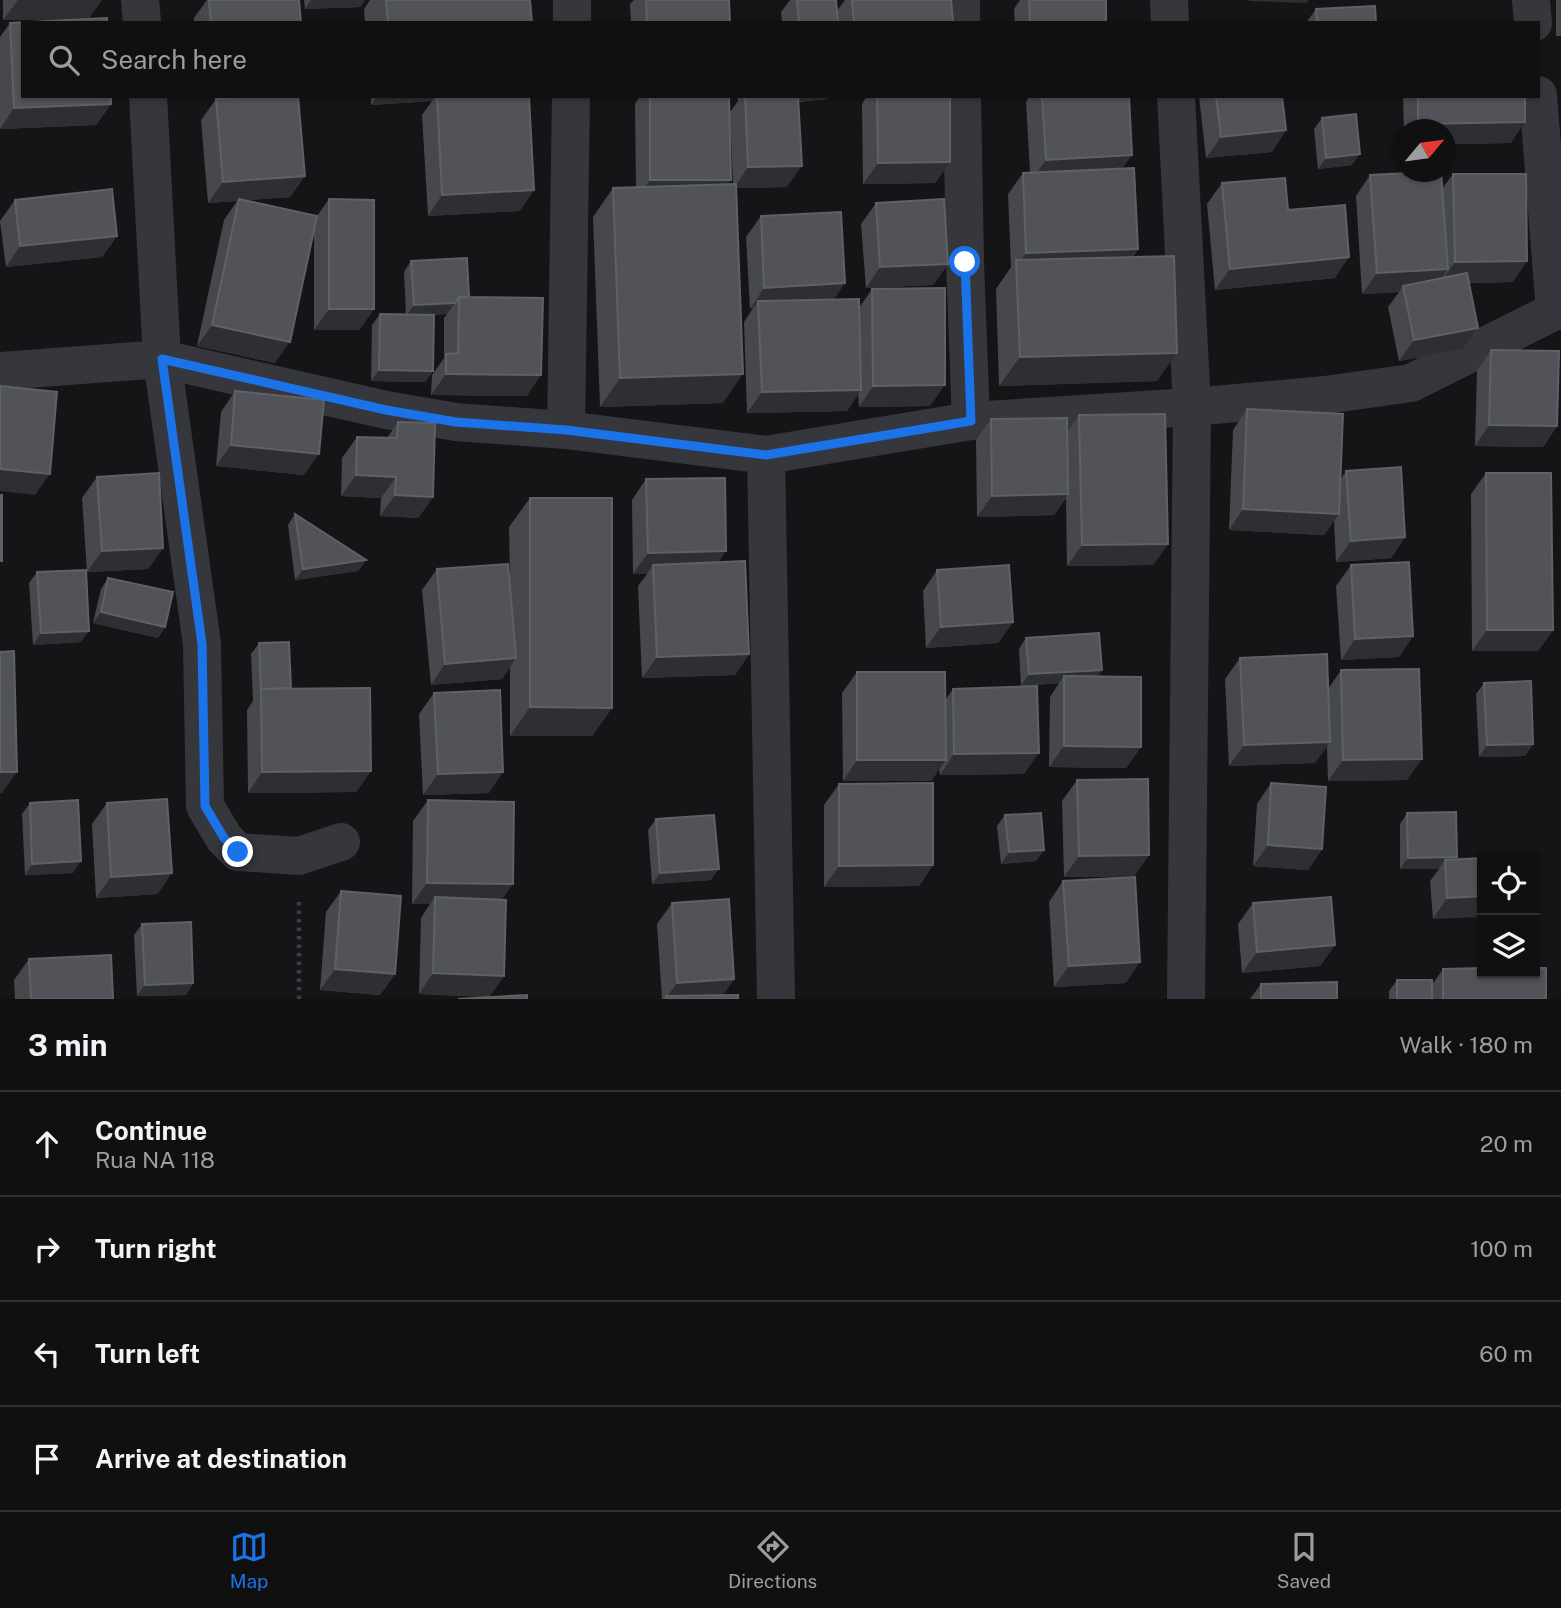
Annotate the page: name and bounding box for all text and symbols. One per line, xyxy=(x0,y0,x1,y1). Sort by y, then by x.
search box xyxy=(21,21,1540,98)
icon: search xyxy=(45,41,83,79)
text: Search here xyxy=(101,44,247,75)
north arrow xyxy=(1393,119,1456,182)
route start xyxy=(949,246,980,277)
route end xyxy=(222,836,253,867)
map controls xyxy=(1477,852,1540,978)
button: locate xyxy=(1477,852,1540,915)
button: layers xyxy=(1477,915,1540,978)
text: 3 min xyxy=(28,1027,107,1063)
text: Walk · 180 m xyxy=(1400,1031,1533,1058)
text: Continue xyxy=(95,1115,207,1146)
icon: ahead xyxy=(28,1125,66,1163)
text: 20 m xyxy=(1480,1130,1533,1157)
text: Rua NA 118 xyxy=(95,1146,215,1173)
icon: right xyxy=(28,1230,66,1268)
text: Turn right xyxy=(95,1233,217,1264)
text: 100 m xyxy=(1470,1235,1533,1262)
icon: left xyxy=(28,1335,66,1373)
text: Turn left xyxy=(95,1338,200,1369)
text: 60 m xyxy=(1479,1340,1533,1367)
icon: arrive xyxy=(28,1440,66,1478)
text: Arrive at destination xyxy=(95,1443,347,1474)
tab: Map xyxy=(230,1528,268,1592)
tab: Directions xyxy=(728,1528,817,1592)
tab: Saved xyxy=(1277,1528,1331,1592)

